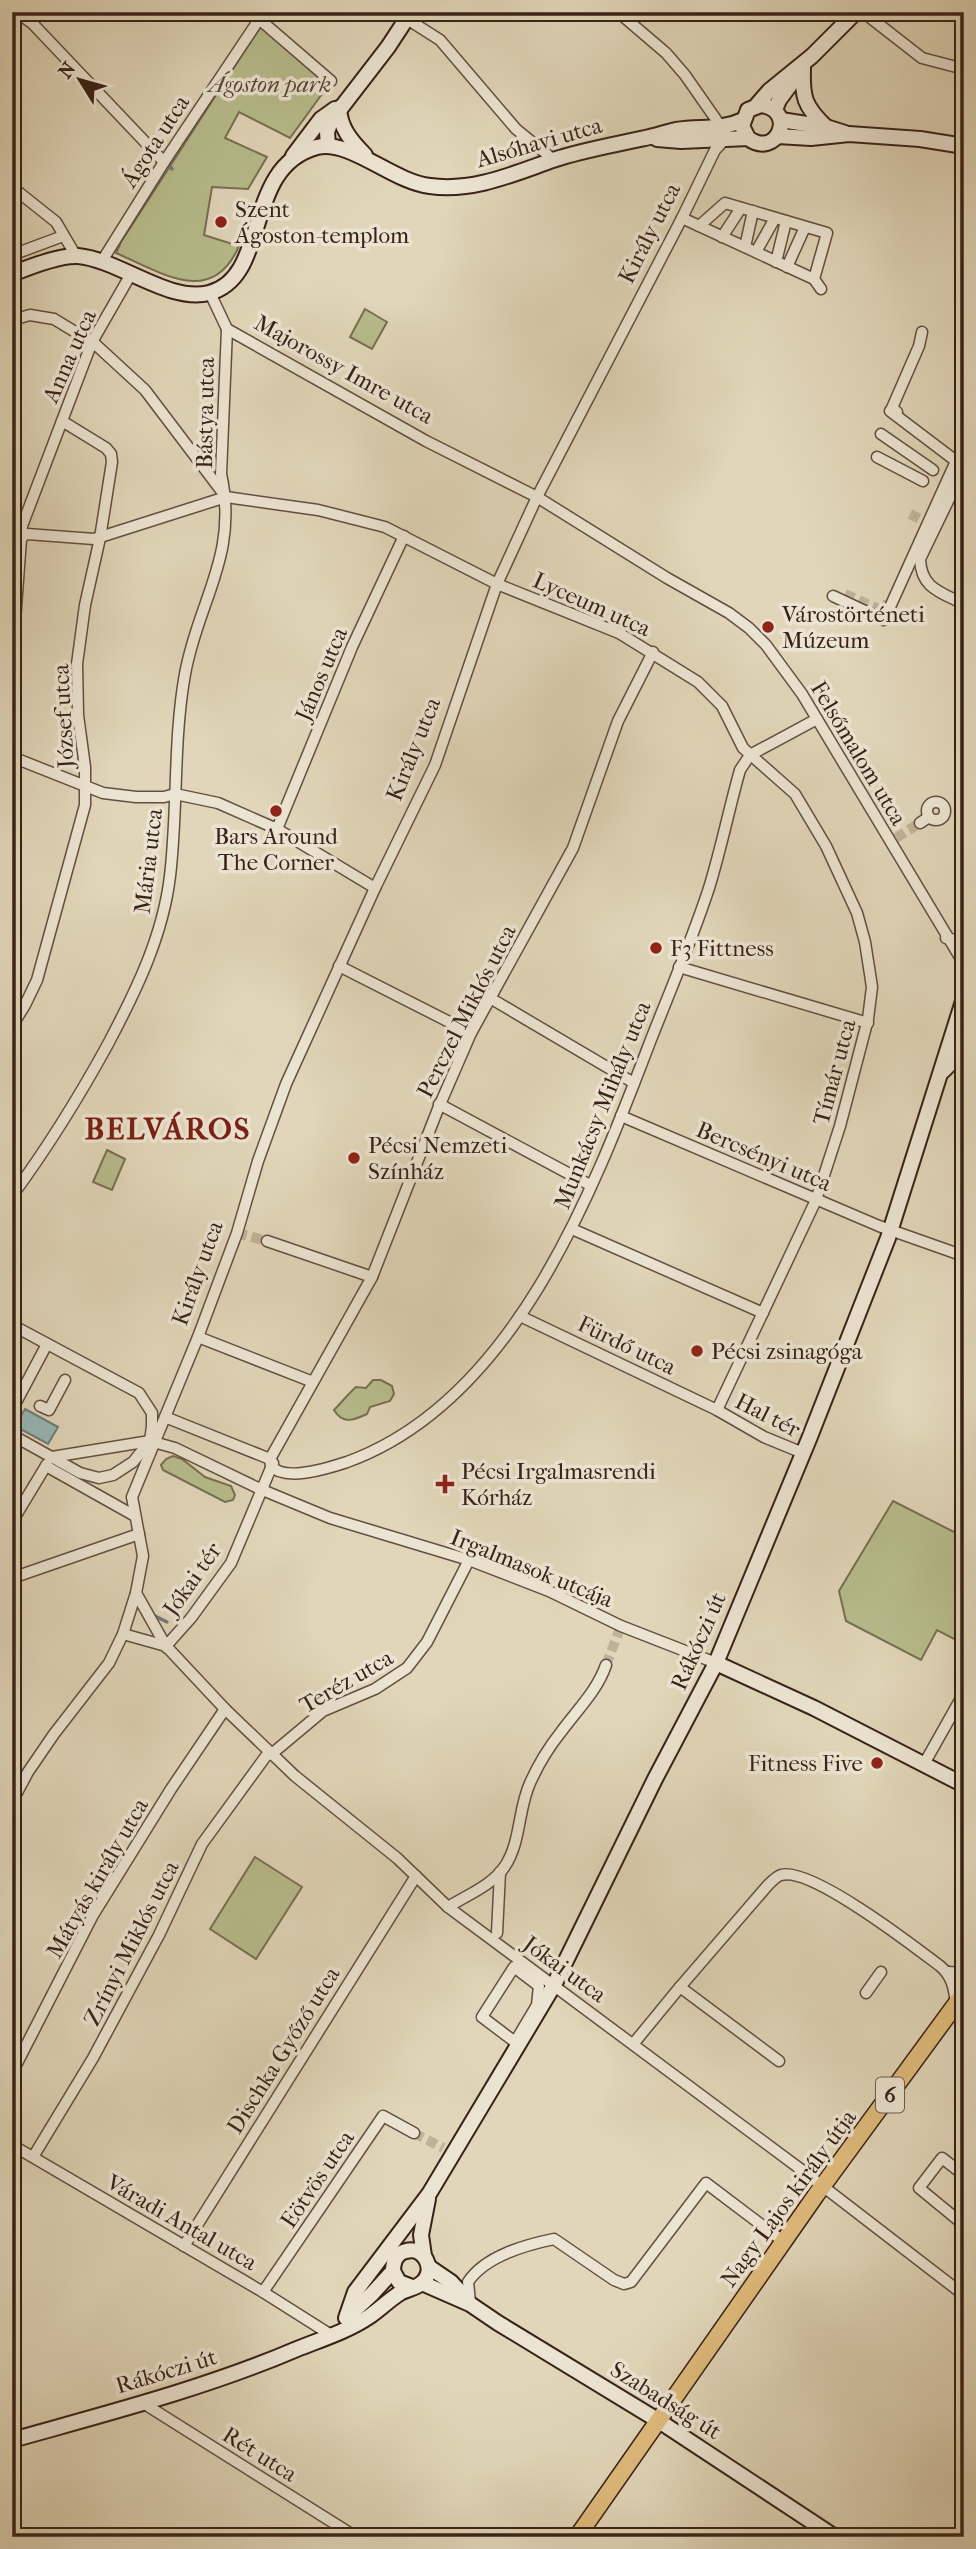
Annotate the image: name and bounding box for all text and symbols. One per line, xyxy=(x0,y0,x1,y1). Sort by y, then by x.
north arrow xyxy=(46,46,116,116)
text: N xyxy=(54,58,81,83)
park label: Ágoston park xyxy=(206,71,331,98)
street label: Ágota utca xyxy=(115,90,195,193)
street label: Alsóhavi utca xyxy=(472,112,605,174)
street label: Király utca xyxy=(613,178,686,288)
place label: Szent Ágoston-templom xyxy=(234,196,409,249)
marker: Szent Ágoston-templom xyxy=(213,214,229,230)
street label: Anna utca xyxy=(37,305,102,408)
street label: Majorossy Imre utca xyxy=(250,309,438,430)
street label: Bástya utca xyxy=(191,357,220,469)
street label: Lyceum utca xyxy=(529,567,655,642)
place label: Várostörténeti Múzeum xyxy=(781,601,925,654)
marker: Várostörténeti Múzeum xyxy=(760,619,776,635)
street label: János utca xyxy=(289,623,353,727)
street label: József utca xyxy=(47,663,80,771)
street label: Felsőmalom utca xyxy=(805,676,912,831)
street label: Király utca xyxy=(381,693,447,805)
marker: Bars Around The Corner xyxy=(268,803,284,819)
street label: Mária utca xyxy=(129,807,168,915)
place label: Bars Around The Corner xyxy=(214,823,338,876)
street label: Perczel Miklós utca xyxy=(411,920,522,1102)
place label: F3 Fittness xyxy=(670,935,774,962)
marker: F3 Fittness xyxy=(648,940,664,956)
street label: Munkácsy Mihály utca xyxy=(548,997,657,1213)
street label: Tímár utca xyxy=(807,1016,862,1128)
district label: BELVÁROS xyxy=(85,1111,251,1147)
street label: Bercsényi utca xyxy=(692,1116,836,1197)
place label: Pécsi Nemzeti Színház xyxy=(368,1132,507,1185)
marker: Pécsi Nemzeti Színház xyxy=(346,1150,362,1166)
street label: Király utca xyxy=(166,1217,229,1329)
street label: Fürdő utca xyxy=(573,1310,681,1381)
place label: Pécsi zsinagóga xyxy=(711,1338,863,1365)
marker: Pécsi zsinagóga xyxy=(689,1343,705,1359)
street label: Hal tér xyxy=(731,1388,805,1443)
place label: Pécsi Irgalmasrendi Kórház xyxy=(461,1458,656,1511)
marker: Pécsi Irgalmasrendi Kórház xyxy=(435,1474,455,1494)
street label: Irgalmasok utcája xyxy=(447,1524,617,1614)
street label: Jókai tér xyxy=(156,1537,227,1623)
street label: Rákóczi út xyxy=(665,1588,732,1694)
street label: Teréz utca xyxy=(295,1644,398,1719)
place label: Fitness Five xyxy=(748,1750,863,1777)
marker: Fitness Five xyxy=(869,1755,885,1771)
street label: Mátyás király utca xyxy=(41,1793,154,1963)
street label: Zrínyi Miklós utca xyxy=(78,1856,185,2030)
street label: Jókai utca xyxy=(516,1929,612,2009)
street label: Dischka Győző utca xyxy=(221,1962,346,2139)
road number: 6 xyxy=(876,2078,904,2112)
street label: Nagy Lajos király útja xyxy=(715,2104,862,2292)
street label: Eötvös utca xyxy=(275,2125,360,2233)
street label: Váradi Antal utca xyxy=(101,2168,262,2277)
street label: Rákóczi út xyxy=(112,2343,220,2400)
street label: Szabadság út xyxy=(605,2356,726,2445)
street label: Rét utca xyxy=(217,2421,302,2488)

